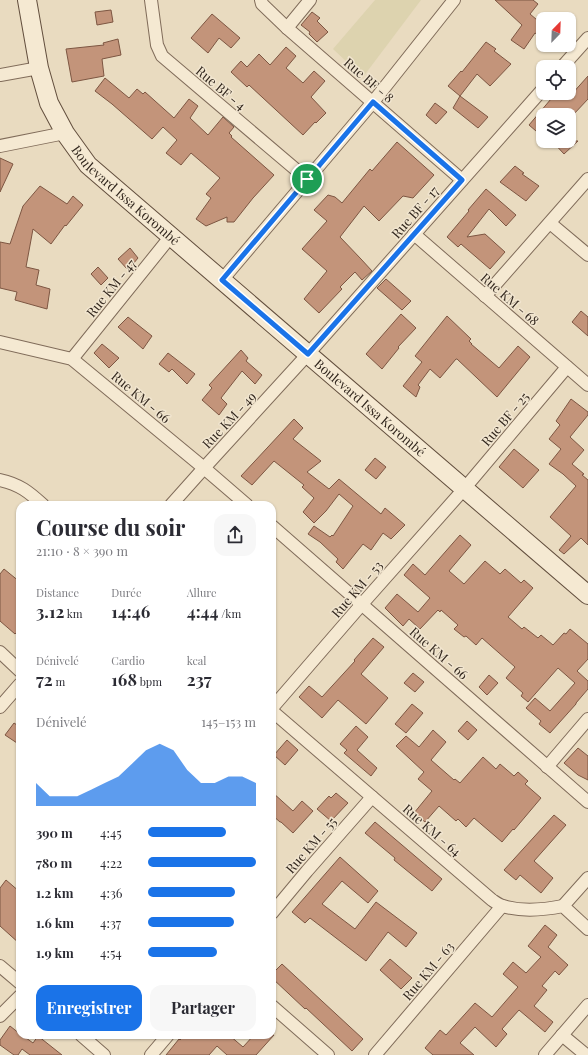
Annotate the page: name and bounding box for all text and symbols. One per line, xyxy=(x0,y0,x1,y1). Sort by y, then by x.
north arrow xyxy=(536,12,576,52)
map controls xyxy=(536,12,576,148)
street label: Rue BF - 8 xyxy=(341,53,398,106)
button: locate xyxy=(536,60,576,100)
street label: Rue BF - 4 xyxy=(193,62,250,113)
button: layers xyxy=(536,108,576,148)
street label: Boulevard Issa Korombé xyxy=(68,141,184,249)
pin xyxy=(290,162,324,196)
icon: arrive xyxy=(296,168,318,190)
street label: Rue BF - 17 xyxy=(387,181,442,241)
street label: Rue KM - 47 xyxy=(82,255,140,320)
street label: Rue KM - 68 xyxy=(478,269,543,329)
street label: Boulevard Issa Korombé xyxy=(311,355,430,460)
street label: Rue KM - 66 xyxy=(108,367,175,426)
street label: Rue KM - 49 xyxy=(198,388,259,452)
street label: Rue BF - 25 xyxy=(477,388,532,449)
text: Course du soir xyxy=(36,512,185,542)
button: share xyxy=(214,514,256,556)
text: 21:10 · 8 × 390 m xyxy=(36,542,128,559)
street label: Rue KM - 53 xyxy=(327,557,386,621)
text: Distance xyxy=(36,585,79,600)
text: Durée xyxy=(111,585,141,600)
text: Allure xyxy=(187,585,217,600)
text: 3.12 xyxy=(36,600,64,622)
text: 14:46 xyxy=(111,600,150,622)
text: 4:44 xyxy=(187,600,219,622)
text: km xyxy=(64,606,83,621)
text: /km xyxy=(219,606,241,621)
street label: Rue KM - 66 xyxy=(407,623,472,683)
text: Dénivelé xyxy=(36,653,79,668)
text: Cardio xyxy=(111,653,145,668)
text: kcal xyxy=(187,653,206,668)
text: 72 xyxy=(36,668,53,690)
text: 168 xyxy=(111,668,137,690)
text: 237 xyxy=(187,668,212,690)
text: m xyxy=(53,674,65,689)
text: bpm xyxy=(137,674,162,689)
text: Dénivelé xyxy=(36,713,87,730)
text: 145–153 m xyxy=(201,713,256,730)
street label: Rue KM - 64 xyxy=(400,800,465,860)
street label: Rue KM - 55 xyxy=(281,813,340,876)
text: 390 m xyxy=(36,824,73,841)
text: 4:45 xyxy=(100,824,122,841)
text: 780 m xyxy=(36,854,72,871)
text: 4:22 xyxy=(100,854,122,871)
text: 1.2 km xyxy=(36,884,73,901)
text: 4:36 xyxy=(100,884,122,901)
text: 1.6 km xyxy=(36,914,74,931)
text: 4:37 xyxy=(100,914,121,931)
street label: Rue KM - 63 xyxy=(398,938,457,1003)
text: 1.9 km xyxy=(36,944,74,961)
text: 4:54 xyxy=(100,944,122,961)
button: Enregistrer xyxy=(36,985,142,1031)
button: Partager xyxy=(150,985,256,1031)

